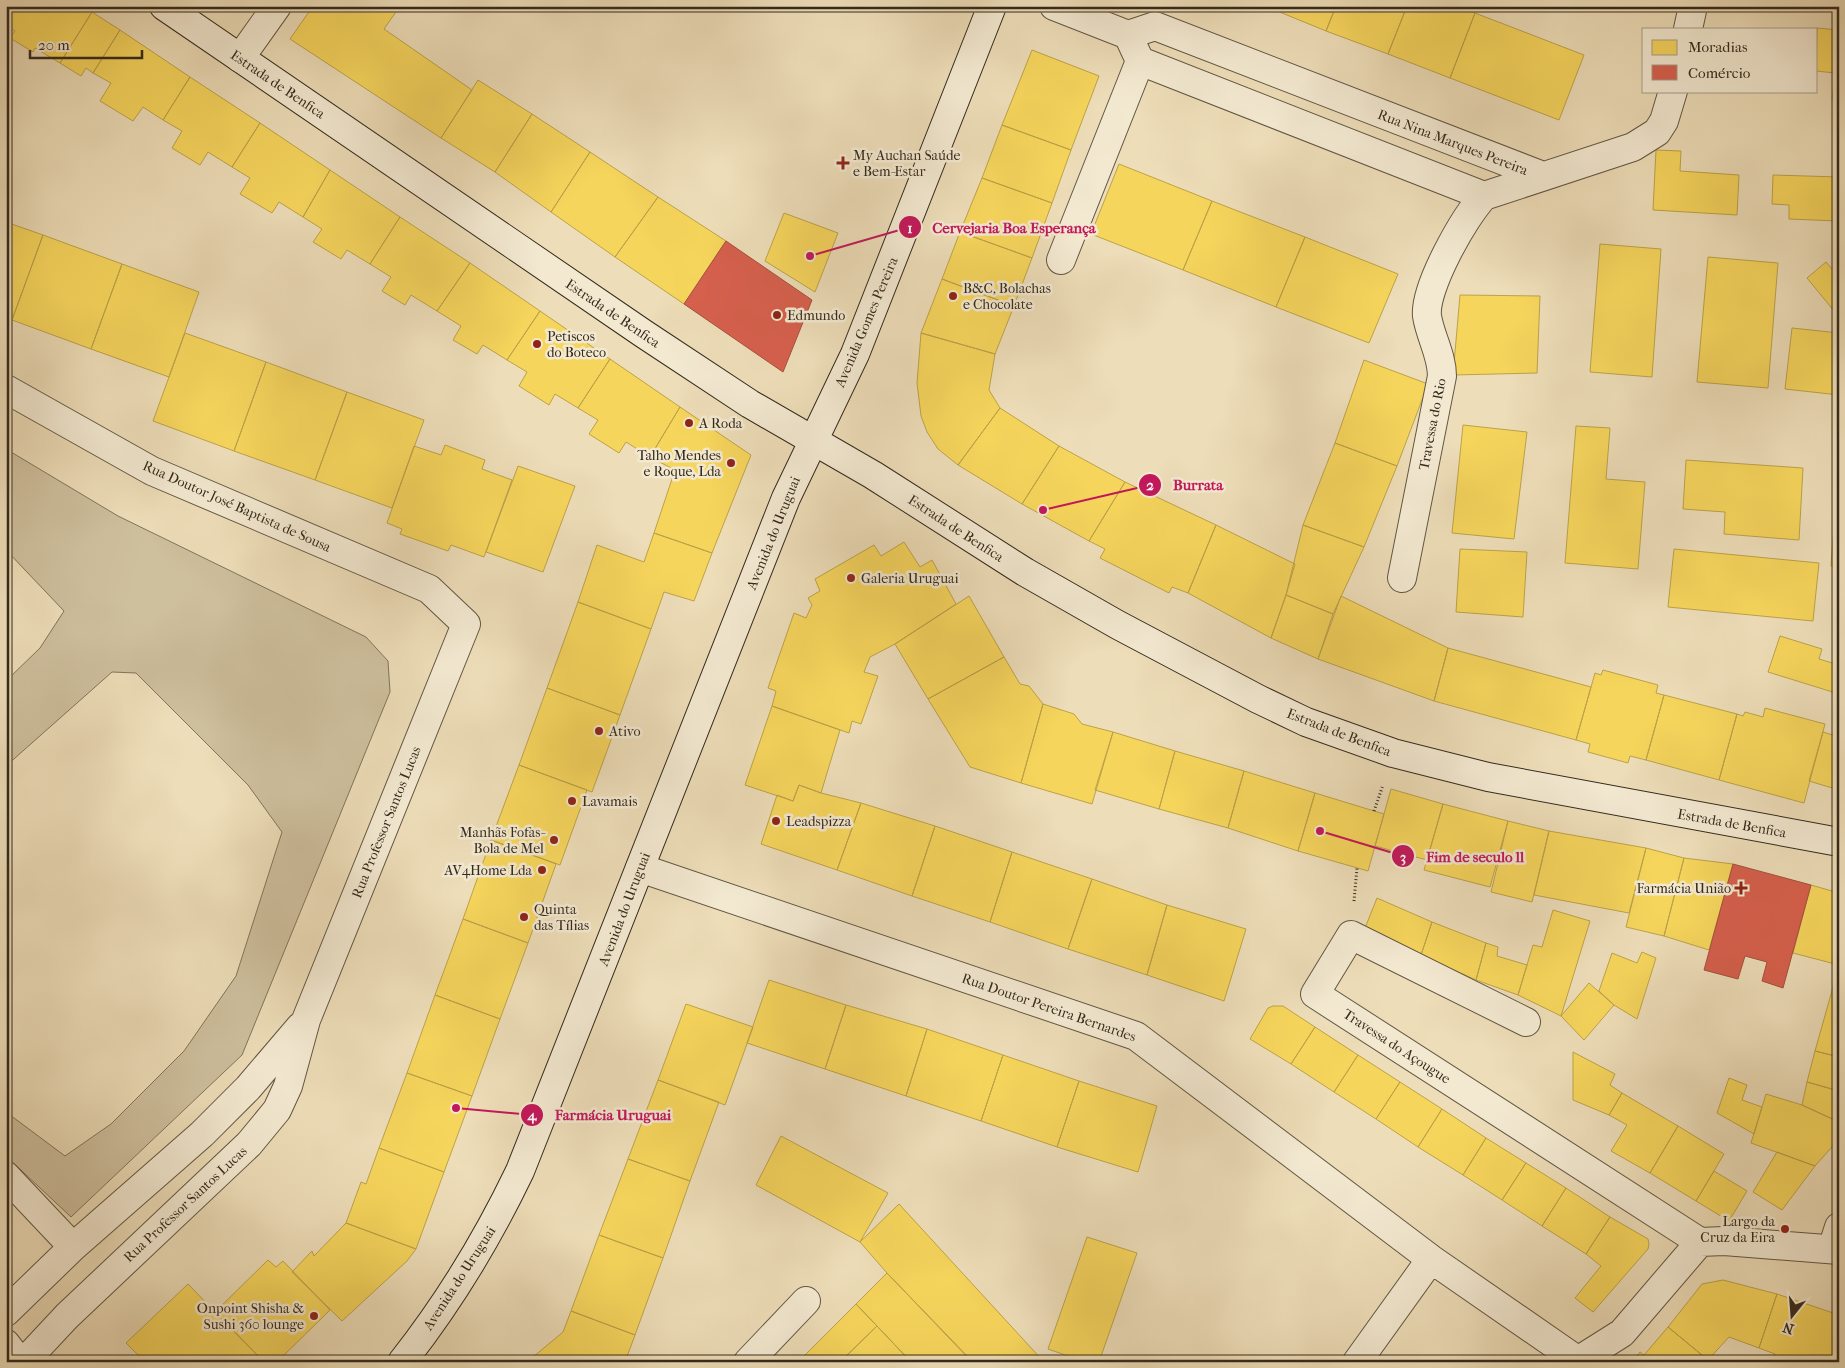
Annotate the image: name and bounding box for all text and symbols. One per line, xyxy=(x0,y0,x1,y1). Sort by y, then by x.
scale bar xyxy=(30,28,142,60)
legend xyxy=(1642,28,1818,92)
text: 20 m xyxy=(38,36,70,54)
text: Moradias xyxy=(1688,38,1748,56)
street label: Estrada de Benfica xyxy=(227,47,329,123)
text: Comércio xyxy=(1688,64,1751,82)
street label: Rua Nina Marques Pereira xyxy=(1375,106,1531,179)
place label: My Auchan Saúde e Bem-Estar xyxy=(853,147,961,180)
marker: My Auchan Saúde e Bem-Estar xyxy=(837,157,849,169)
callout: Cervejaria Boa Esperança xyxy=(897,212,1106,242)
text: 1 xyxy=(907,219,913,237)
text: Cervejaria Boa Esperança xyxy=(932,219,1097,238)
street label: Avenida Gomes Pereira xyxy=(831,254,902,391)
street label: Estrada de Benfica xyxy=(562,276,664,352)
place label: B&C, Bolachas e Chocolate xyxy=(963,280,1051,313)
marker: B&C, Bolachas e Chocolate xyxy=(947,290,959,302)
place label: Edmundo xyxy=(787,307,845,324)
marker: Edmundo xyxy=(771,309,783,321)
place label: Petiscos do Boteco xyxy=(547,328,606,361)
marker: Petiscos do Boteco xyxy=(531,338,543,350)
street label: Travessa do Rio xyxy=(1415,377,1450,471)
place label: A Roda xyxy=(698,415,743,432)
marker: A Roda xyxy=(683,417,695,429)
place label: Talho Mendes e Roque, Lda xyxy=(637,447,722,480)
street label: Rua Doutor José Baptista de Sousa xyxy=(140,457,334,556)
marker: Talho Mendes e Roque, Lda xyxy=(725,457,737,469)
callout: Burrata xyxy=(1138,470,1233,500)
street label: Avenida do Uruguai xyxy=(743,474,804,593)
text: 2 xyxy=(1146,476,1154,494)
text: Burrata xyxy=(1173,476,1224,494)
street label: Estrada de Benfica xyxy=(905,491,1007,566)
place label: Galeria Uruguai xyxy=(861,570,959,587)
marker: Galeria Uruguai xyxy=(845,572,857,584)
street label: Estrada de Benfica xyxy=(1284,705,1394,760)
place label: Ativo xyxy=(608,723,641,740)
marker: Ativo xyxy=(593,725,605,737)
street label: Rua Professor Santos Lucas xyxy=(348,744,425,901)
place label: Lavamais xyxy=(582,793,637,810)
marker: Lavamais xyxy=(566,795,578,807)
street label: Estrada de Benfica xyxy=(1676,806,1788,842)
place label: Leadspizza xyxy=(786,813,852,830)
marker: Leadspizza xyxy=(770,815,782,827)
place label: Manhãs Fofas- Bola de Mel xyxy=(460,824,546,857)
marker: Manhãs Fofas- Bola de Mel xyxy=(548,834,560,846)
callout: Fim de seculo ll xyxy=(1391,841,1534,871)
text: 3 xyxy=(1400,848,1406,866)
text: Fim de seculo ll xyxy=(1425,848,1525,866)
street label: Avenida do Uruguai xyxy=(595,850,654,969)
place label: AV4Home Lda xyxy=(443,862,533,879)
marker: AV4Home Lda xyxy=(536,864,548,876)
place label: Farmácia União xyxy=(1637,880,1731,897)
marker: Farmácia União xyxy=(1735,882,1747,894)
place label: Quinta das Tílias xyxy=(534,901,589,934)
marker: Quinta das Tílias xyxy=(518,911,530,923)
street label: Rua Doutor Pereira Bernardes xyxy=(959,970,1138,1045)
street label: Travessa do Açougue xyxy=(1340,1005,1454,1087)
callout: Farmácia Uruguai xyxy=(519,1100,681,1130)
text: 4 xyxy=(527,1106,538,1124)
text: Farmácia Uruguai xyxy=(554,1106,672,1124)
street label: Rua Professor Santos Lucas xyxy=(120,1143,251,1266)
place label: Largo da Cruz da Eira xyxy=(1700,1213,1776,1246)
street label: Avenida do Uruguai xyxy=(419,1223,499,1334)
marker: Largo da Cruz da Eira xyxy=(1779,1223,1791,1235)
north arrow xyxy=(1768,1290,1818,1340)
place label: Onpoint Shisha & Sushi 360 lounge xyxy=(197,1300,304,1333)
marker: Onpoint Shisha & Sushi 360 lounge xyxy=(308,1310,320,1322)
text: N xyxy=(1780,1318,1796,1338)

